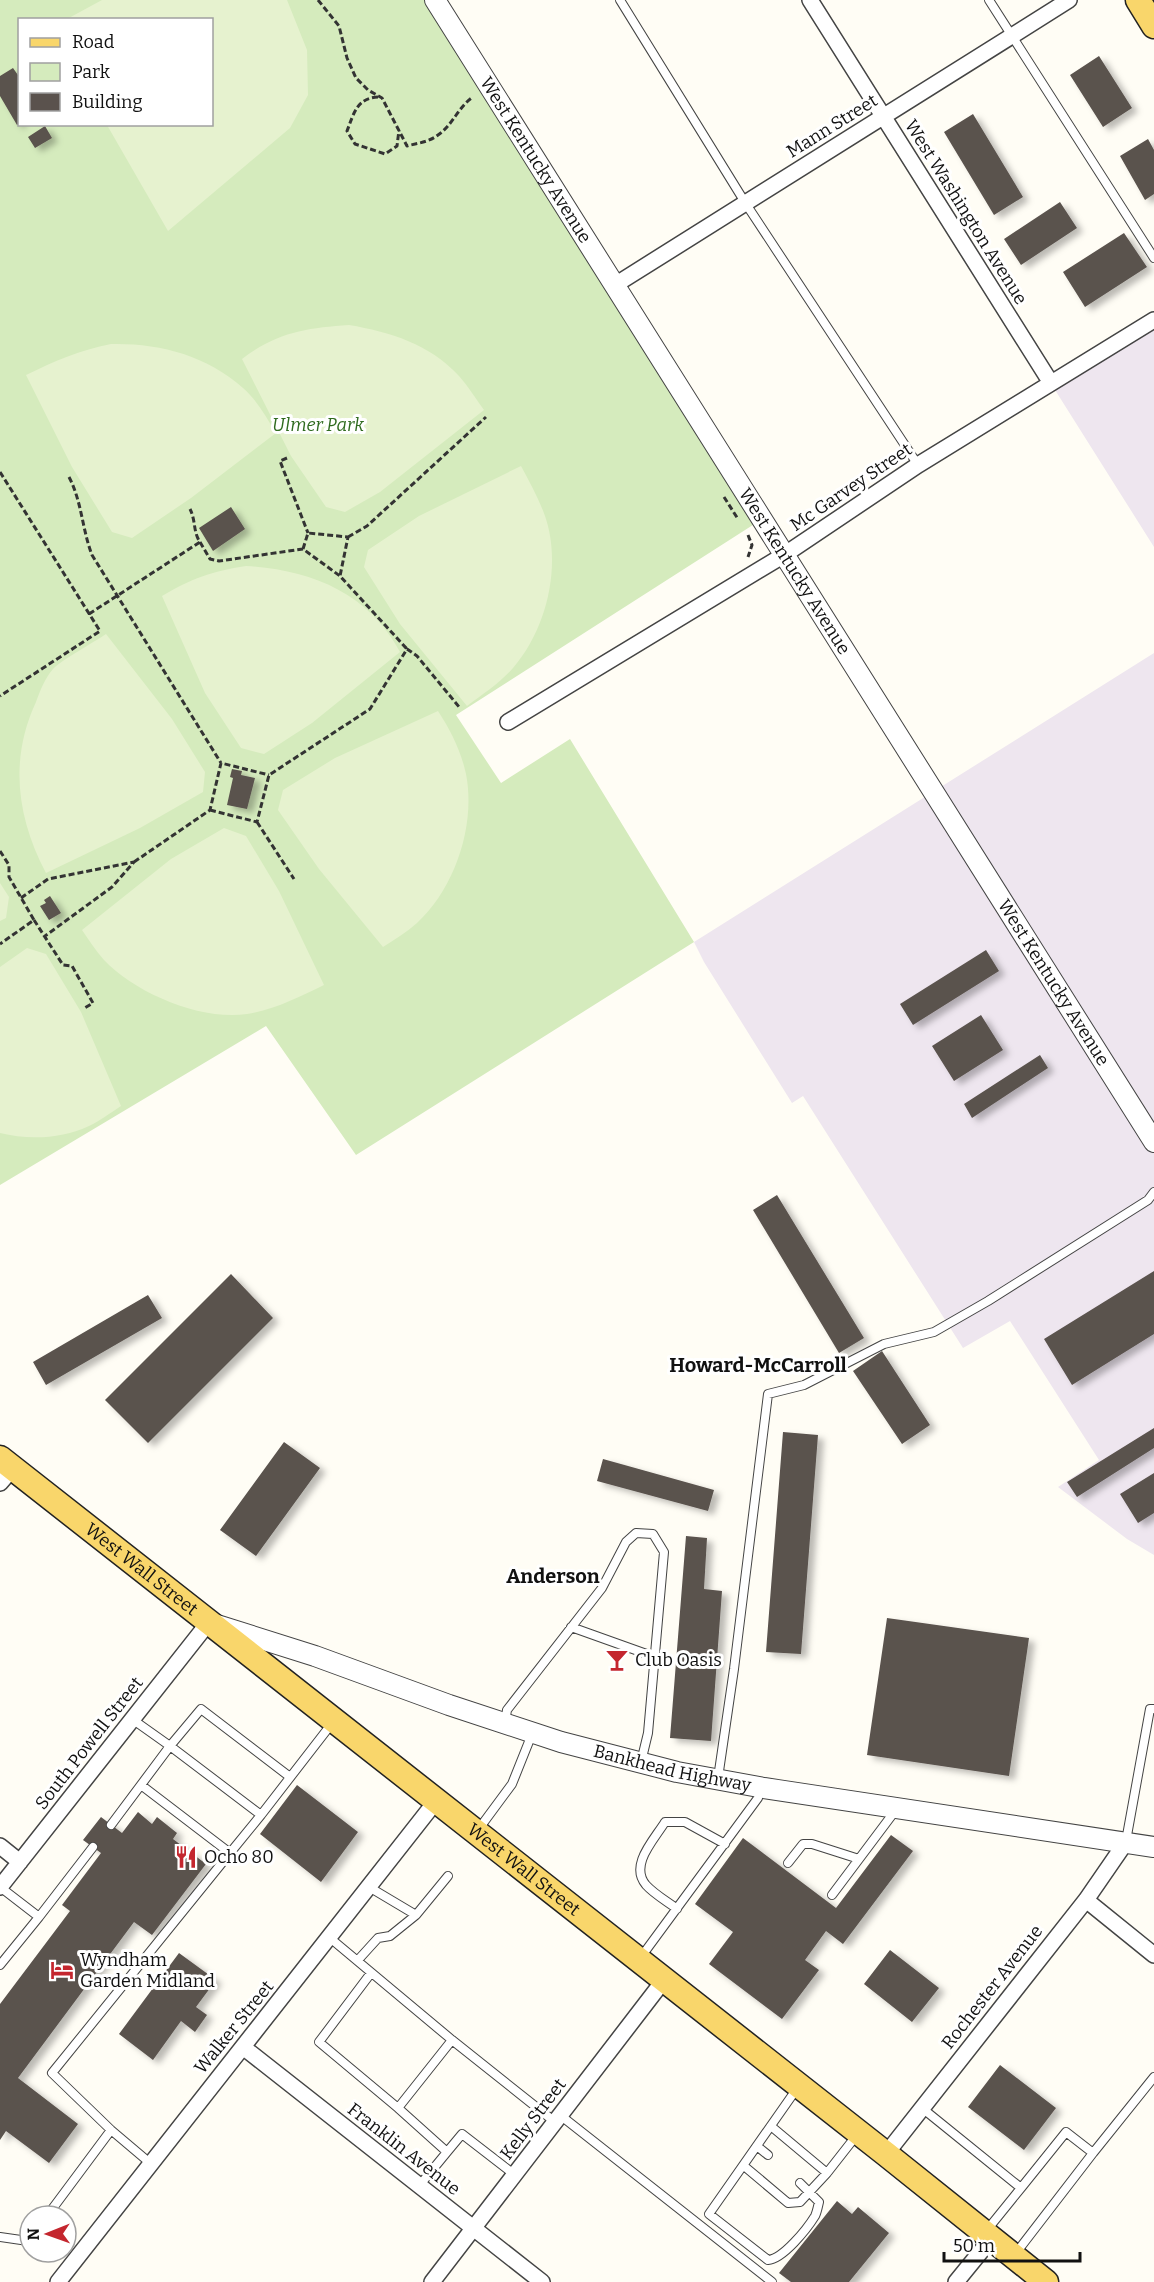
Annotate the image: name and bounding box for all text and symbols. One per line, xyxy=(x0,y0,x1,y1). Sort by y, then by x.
legend xyxy=(18,18,213,126)
text: Road xyxy=(72,31,115,53)
text: Park xyxy=(72,61,111,83)
street label: West Kentucky Avenue xyxy=(475,73,596,247)
street label: Mann Street xyxy=(783,89,882,163)
text: Building xyxy=(72,91,143,113)
street label: West Washington Avenue xyxy=(900,115,1032,309)
park label: Ulmer Park xyxy=(272,414,364,436)
street label: Mc Garvey Street xyxy=(786,438,916,536)
street label: West Kentucky Avenue xyxy=(734,484,855,658)
street label: West Kentucky Avenue xyxy=(993,895,1114,1070)
district label: Howard-McCarroll xyxy=(669,1353,847,1377)
street label: West Wall Street xyxy=(81,1518,203,1621)
district label: Anderson xyxy=(506,1564,600,1588)
bar icon: Club Oasis xyxy=(604,1647,630,1673)
place label: Club Oasis xyxy=(635,1649,722,1671)
street label: South Powell Street xyxy=(30,1672,148,1814)
street label: Bankhead Highway xyxy=(591,1740,753,1796)
street label: West Wall Street xyxy=(463,1818,585,1921)
restaurant icon: Ocho 80 xyxy=(173,1844,199,1870)
place label: Ocho 80 xyxy=(204,1846,274,1868)
street label: Rochester Avenue xyxy=(937,1921,1047,2053)
place label: Wyndham Garden Midland xyxy=(80,1949,215,1992)
hotel icon: Wyndham Garden Midland xyxy=(49,1957,75,1983)
street label: Walker Street xyxy=(190,1976,279,2078)
street label: Kelly Street xyxy=(495,2074,571,2164)
street label: Franklin Avenue xyxy=(343,2098,465,2200)
north arrow xyxy=(18,2204,78,2264)
scale bar xyxy=(944,2225,1080,2263)
text: N xyxy=(24,2228,43,2241)
text: 50 m xyxy=(953,2235,995,2257)

